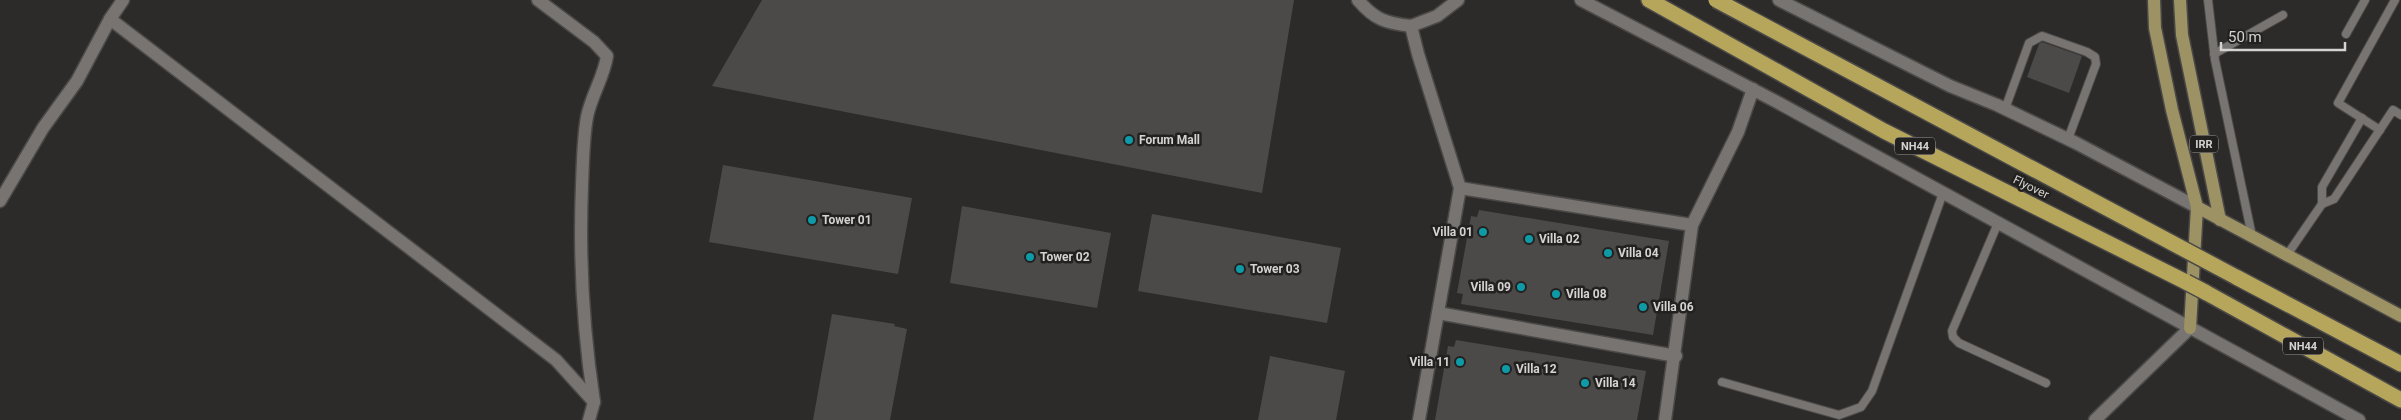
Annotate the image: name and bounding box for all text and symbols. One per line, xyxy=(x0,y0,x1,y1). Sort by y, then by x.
scale bar xyxy=(2221,20,2345,52)
text: 50 m xyxy=(2228,28,2262,46)
place label: Forum Mall xyxy=(1139,133,1200,147)
marker: Forum Mall xyxy=(1123,134,1135,146)
road number: IRR xyxy=(2190,136,2218,152)
road number: NH44 xyxy=(1895,138,1935,154)
street label: Flyover xyxy=(2011,172,2051,202)
place label: Tower 01 xyxy=(822,213,872,227)
marker: Tower 01 xyxy=(806,214,818,226)
place label: Villa 01 xyxy=(1432,225,1473,239)
marker: Villa 01 xyxy=(1477,226,1489,238)
place label: Villa 02 xyxy=(1539,232,1580,246)
marker: Villa 02 xyxy=(1523,233,1535,245)
place label: Villa 04 xyxy=(1618,246,1659,260)
marker: Villa 04 xyxy=(1602,247,1614,259)
place label: Tower 02 xyxy=(1040,250,1090,264)
marker: Tower 02 xyxy=(1024,251,1036,263)
place label: Tower 03 xyxy=(1250,262,1300,276)
marker: Tower 03 xyxy=(1234,263,1246,275)
place label: Villa 09 xyxy=(1470,280,1511,294)
marker: Villa 09 xyxy=(1515,281,1527,293)
place label: Villa 08 xyxy=(1566,287,1607,301)
marker: Villa 08 xyxy=(1550,288,1562,300)
place label: Villa 06 xyxy=(1653,300,1694,314)
marker: Villa 06 xyxy=(1637,301,1649,313)
road number: NH44 xyxy=(2283,338,2323,354)
place label: Villa 11 xyxy=(1409,355,1450,369)
marker: Villa 11 xyxy=(1454,356,1466,368)
place label: Villa 12 xyxy=(1516,362,1557,376)
marker: Villa 12 xyxy=(1500,363,1512,375)
place label: Villa 14 xyxy=(1595,376,1636,390)
marker: Villa 14 xyxy=(1579,377,1591,389)

